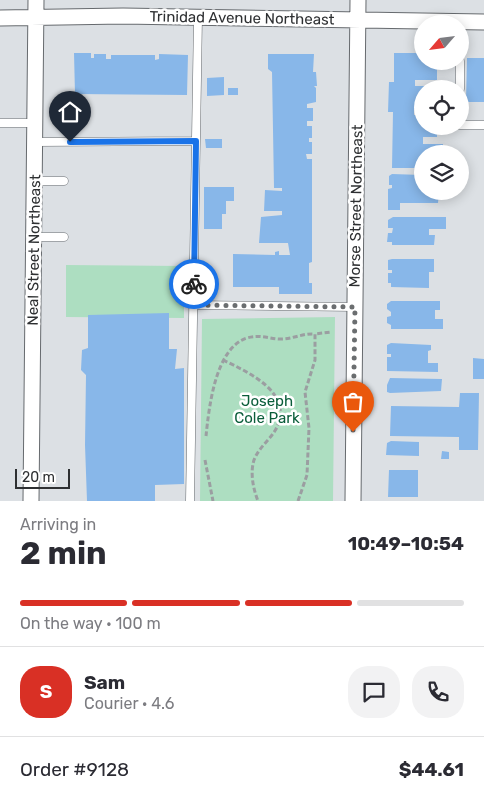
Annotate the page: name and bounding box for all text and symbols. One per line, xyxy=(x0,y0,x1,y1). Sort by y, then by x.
street label: Trinidad Avenue Northeast xyxy=(149,7,335,29)
north arrow xyxy=(414,15,469,70)
map controls xyxy=(414,15,469,200)
button: locate xyxy=(414,80,469,135)
pin xyxy=(49,91,91,142)
icon: home xyxy=(56,98,84,126)
street label: Morse Street Northeast xyxy=(346,124,366,288)
button: layers xyxy=(414,145,469,200)
street label: Neal Street Northeast xyxy=(24,174,44,326)
courier xyxy=(169,259,219,309)
icon: bike xyxy=(180,270,208,298)
pin xyxy=(332,381,374,432)
icon: bag xyxy=(339,388,367,416)
park label: Joseph Cole Park xyxy=(234,392,300,427)
scale bar xyxy=(15,466,70,489)
text: 20 m xyxy=(22,469,55,486)
text: Arriving in xyxy=(20,515,96,534)
text: 10:49–10:54 xyxy=(348,532,464,555)
text: 2 min xyxy=(20,534,107,572)
text: On the way · 100 m xyxy=(20,614,161,633)
button: chat xyxy=(348,666,400,718)
button: phone xyxy=(412,666,464,718)
text: Sam xyxy=(84,671,125,694)
text: S xyxy=(40,680,52,703)
text: Courier · 4.6 xyxy=(84,694,174,713)
text: Order #9128 xyxy=(20,758,129,781)
text: $44.61 xyxy=(399,758,464,781)

